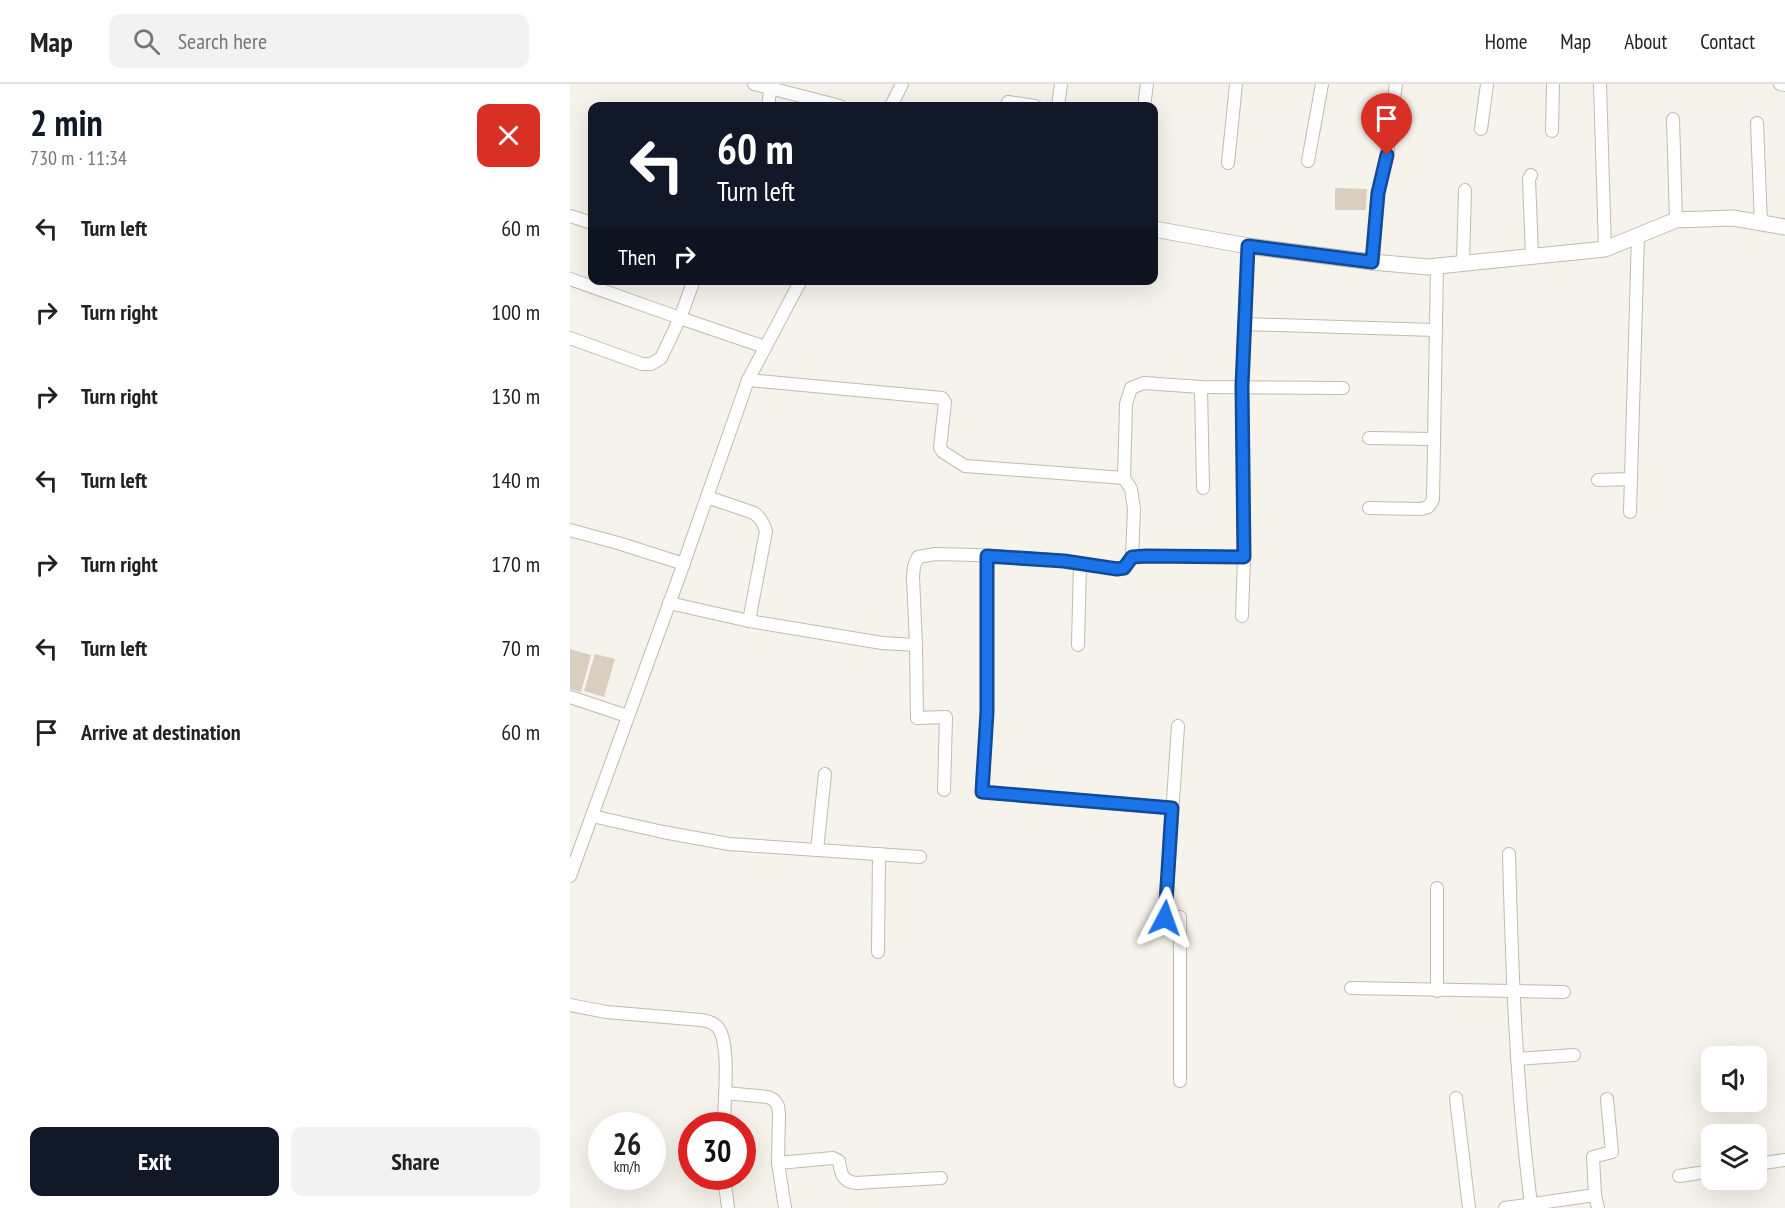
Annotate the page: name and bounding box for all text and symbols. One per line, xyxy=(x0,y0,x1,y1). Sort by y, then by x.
search box xyxy=(109,14,529,68)
text: Map xyxy=(30,23,73,60)
icon: search xyxy=(130,25,163,58)
text: Search here xyxy=(178,27,267,55)
text: Home xyxy=(1485,28,1527,55)
text: Map xyxy=(1560,28,1591,55)
text: About xyxy=(1624,28,1667,55)
text: Contact xyxy=(1700,28,1755,55)
pin xyxy=(1361,93,1412,155)
text: 2 min xyxy=(30,99,103,146)
icon: arrive xyxy=(1370,102,1403,135)
button: close xyxy=(477,104,540,167)
text: 60 m xyxy=(717,121,794,176)
icon: left xyxy=(618,126,696,204)
text: 730 m · 11:34 xyxy=(30,145,127,171)
text: Turn left xyxy=(717,174,795,208)
icon: left xyxy=(30,212,63,245)
text: Turn left xyxy=(81,214,147,242)
text: 60 m xyxy=(501,214,540,242)
icon: right xyxy=(668,240,701,273)
text: Then xyxy=(618,243,656,271)
icon: right xyxy=(30,296,63,329)
text: Turn right xyxy=(81,298,158,326)
text: 100 m xyxy=(491,298,540,326)
icon: right xyxy=(30,380,63,413)
text: Turn right xyxy=(81,382,158,410)
text: 130 m xyxy=(491,382,540,410)
icon: left xyxy=(30,464,63,497)
text: Turn left xyxy=(81,466,147,494)
text: 140 m xyxy=(491,466,540,494)
icon: right xyxy=(30,548,63,581)
text: Turn right xyxy=(81,550,158,578)
text: 170 m xyxy=(491,550,540,578)
icon: left xyxy=(30,632,63,665)
text: Turn left xyxy=(81,634,147,662)
text: 70 m xyxy=(501,634,540,662)
icon: arrive xyxy=(30,716,63,749)
text: Arrive at destination xyxy=(81,718,241,746)
text: 60 m xyxy=(501,718,540,746)
position arrow xyxy=(1133,886,1197,950)
map controls xyxy=(1701,1046,1767,1190)
button: sound xyxy=(1701,1046,1767,1112)
speed limit sign: 30 xyxy=(678,1112,756,1190)
text: 26 xyxy=(613,1124,641,1163)
button: layers xyxy=(1701,1124,1767,1190)
button: Exit xyxy=(30,1127,279,1196)
button: Share xyxy=(291,1127,540,1196)
text: km/h xyxy=(614,1157,640,1176)

